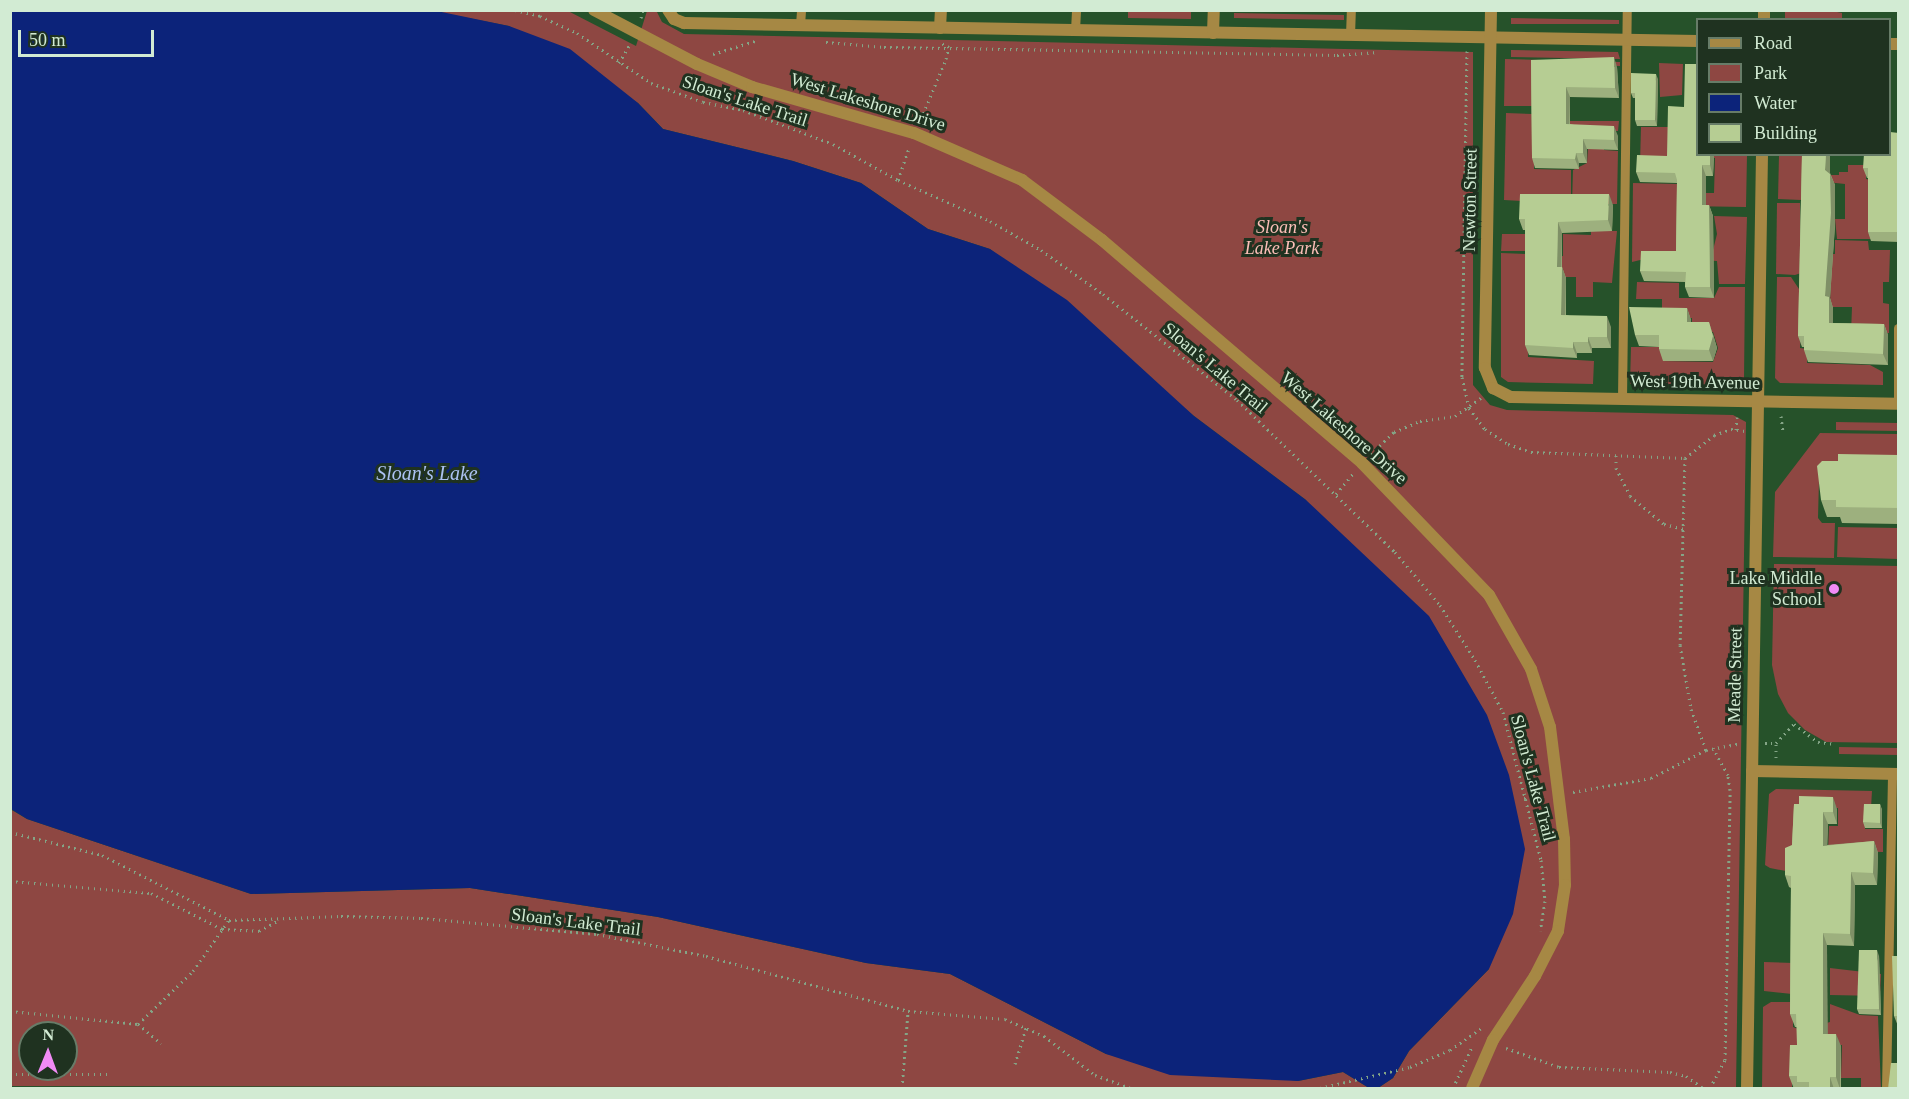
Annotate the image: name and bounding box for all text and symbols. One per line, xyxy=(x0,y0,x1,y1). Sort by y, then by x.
scale bar xyxy=(21,18,158,56)
legend xyxy=(1696,18,1891,156)
text: 50 m xyxy=(29,30,66,50)
text: Road xyxy=(1754,33,1792,53)
text: Park xyxy=(1754,63,1787,83)
street label: West Lakeshore Drive xyxy=(788,68,948,136)
street label: Sloan's Lake Trail xyxy=(680,71,810,131)
text: Water xyxy=(1754,93,1797,113)
text: Building xyxy=(1754,123,1817,143)
street label: Newton Street xyxy=(1458,148,1482,252)
park label: Sloan's Lake Park xyxy=(1245,217,1319,260)
street label: Sloan's Lake Trail xyxy=(1158,318,1272,418)
street label: West Lakeshore Drive xyxy=(1276,367,1412,489)
street label: West 19th Avenue xyxy=(1629,370,1761,394)
water label: Sloan's Lake xyxy=(376,461,478,485)
place label: Lake Middle School xyxy=(1730,568,1822,610)
marker: Lake Middle School xyxy=(1827,582,1841,596)
street label: Meade Street xyxy=(1723,627,1747,723)
street label: Sloan's Lake Trail xyxy=(1506,712,1560,844)
street label: Sloan's Lake Trail xyxy=(510,903,642,941)
north arrow xyxy=(18,1021,78,1081)
text: N xyxy=(42,1026,54,1043)

